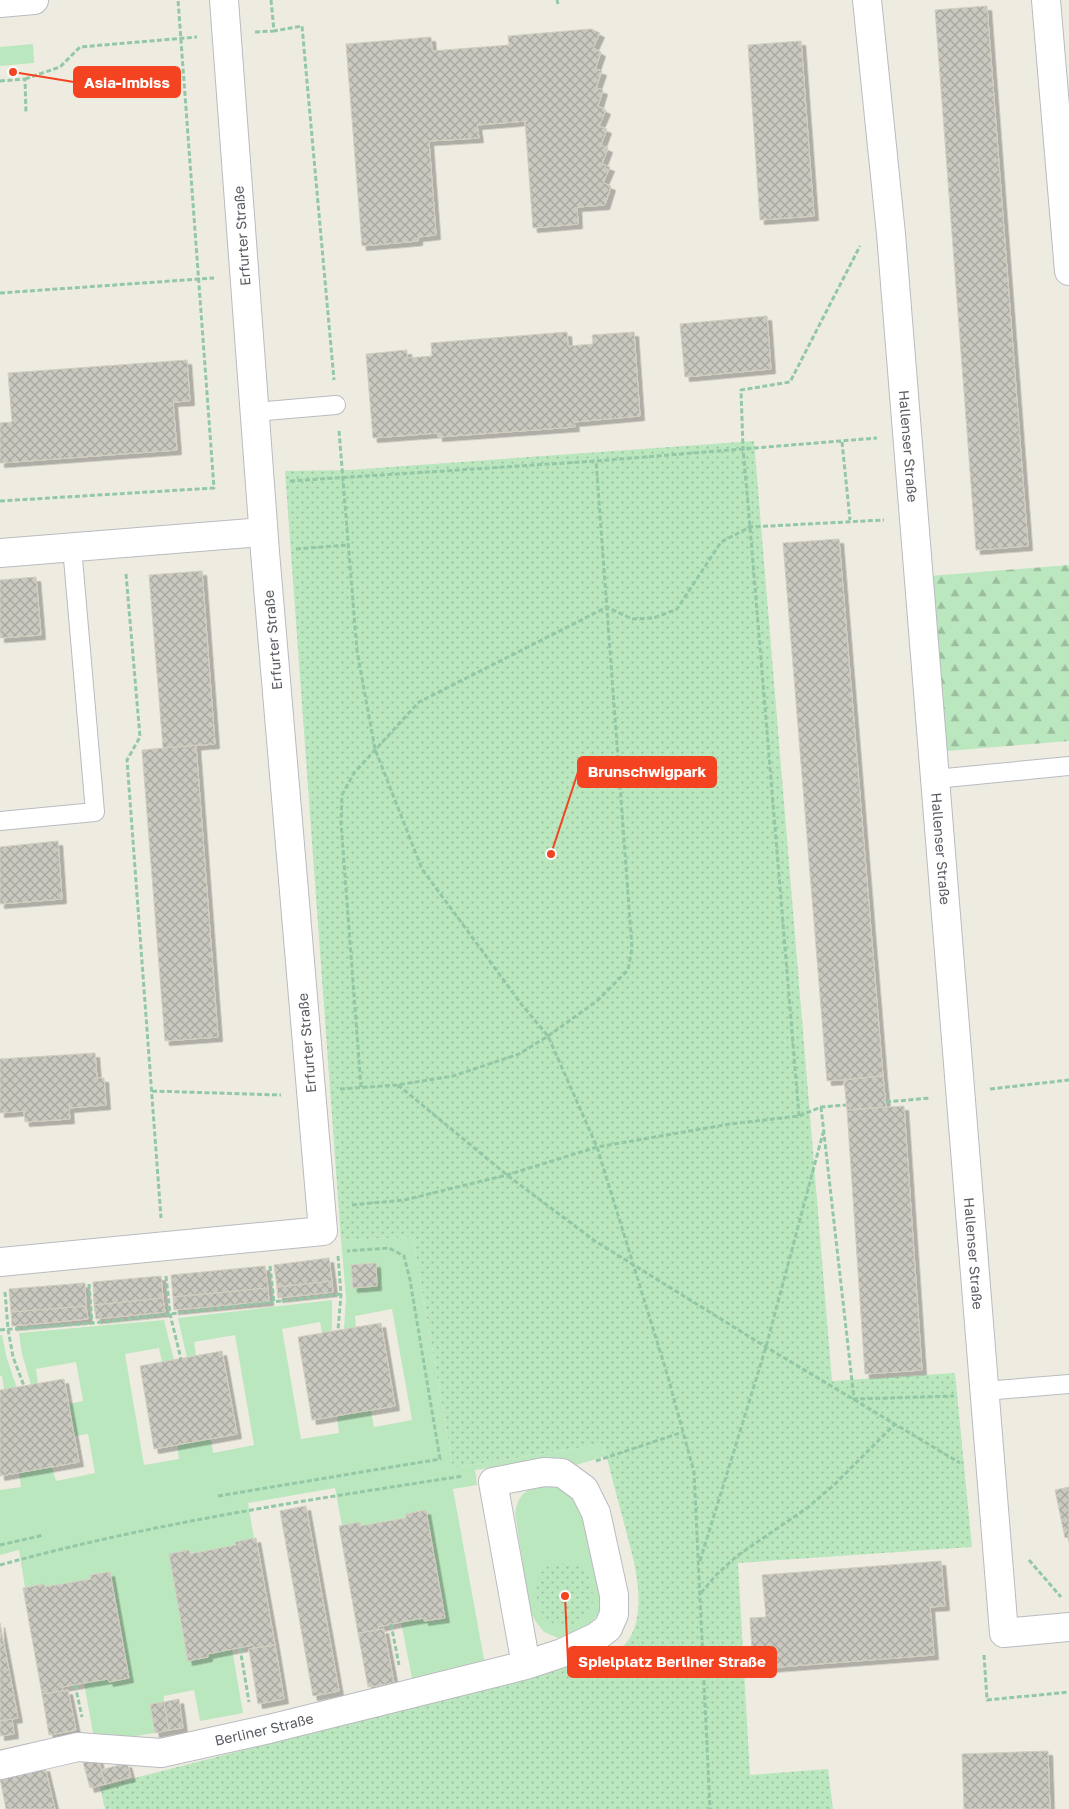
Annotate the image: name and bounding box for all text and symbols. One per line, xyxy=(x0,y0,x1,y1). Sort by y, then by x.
callout: Asia-Imbiss xyxy=(74,67,180,97)
text: Asia-Imbiss xyxy=(84,73,170,91)
street label: Erfurter Straße xyxy=(230,186,253,287)
street label: Hallenser Straße xyxy=(896,389,922,503)
street label: Erfurter Straße xyxy=(260,589,285,691)
callout: Brunschwigpark xyxy=(578,757,716,787)
text: Brunschwigpark xyxy=(588,762,707,780)
street label: Hallenser Straße xyxy=(928,792,954,905)
street label: Erfurter Straße xyxy=(294,992,319,1094)
street label: Hallenser Straße xyxy=(961,1197,987,1310)
callout: Spielplatz Berliner Straße xyxy=(568,1647,776,1677)
text: Spielplatz Berliner Straße xyxy=(578,1652,766,1670)
street label: Berliner Straße xyxy=(213,1709,315,1749)

